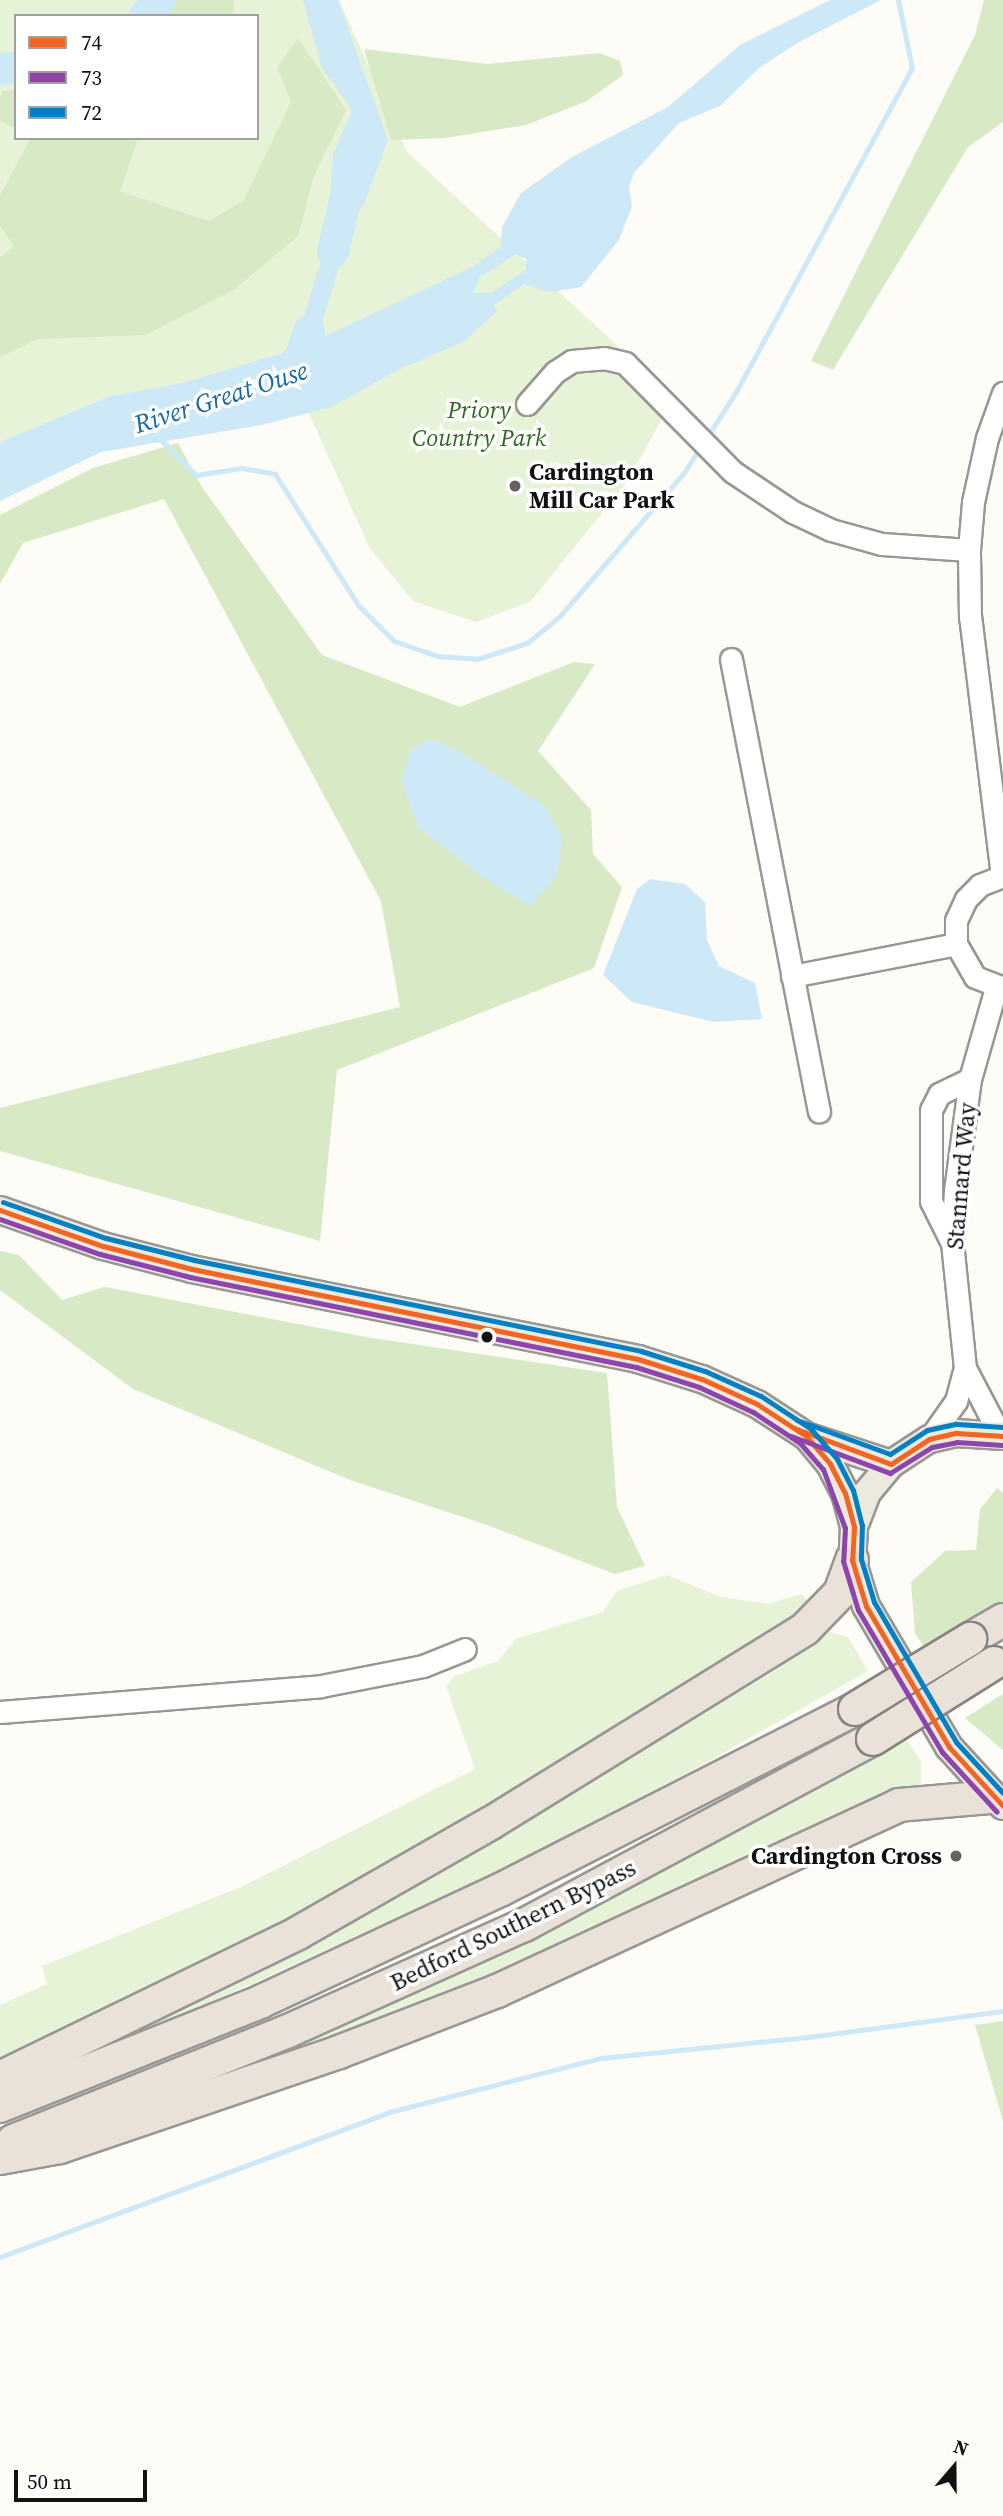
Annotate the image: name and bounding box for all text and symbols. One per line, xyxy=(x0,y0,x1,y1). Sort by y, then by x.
legend xyxy=(14,14,259,140)
text: 74 xyxy=(81,28,102,57)
text: 73 xyxy=(81,63,102,92)
text: 72 xyxy=(81,98,102,127)
water label: River Great Ouse xyxy=(130,355,312,441)
park label: Priory Country Park xyxy=(412,396,546,452)
place label: Cardington Mill Car Park xyxy=(529,458,675,514)
marker: Cardington Mill Car Park xyxy=(507,478,523,494)
street label: Stannard Way xyxy=(940,1101,982,1251)
unlabelled marker xyxy=(480,1330,494,1344)
place label: Cardington Cross xyxy=(751,1842,942,1870)
marker: Cardington Cross xyxy=(948,1848,964,1864)
street label: Bedford Southern Bypass xyxy=(386,1853,640,1997)
north arrow xyxy=(919,2432,989,2502)
text: N xyxy=(950,2433,972,2462)
scale bar xyxy=(18,2456,150,2500)
text: 50 m xyxy=(27,2467,72,2496)

